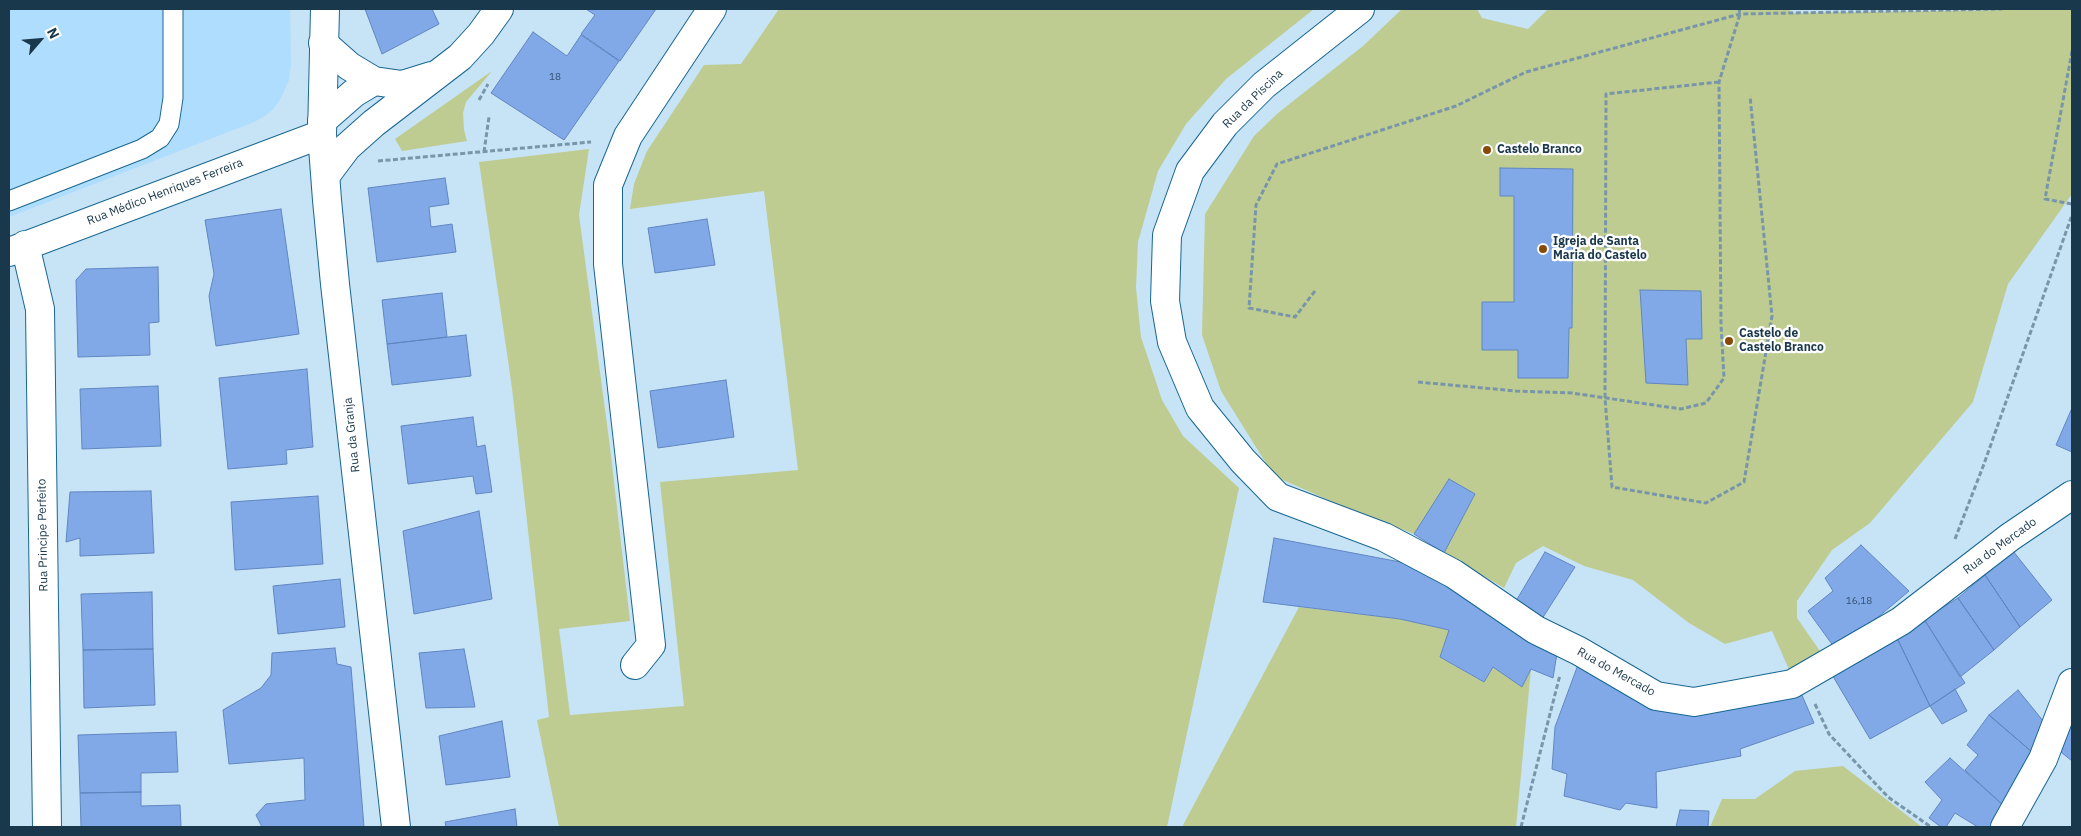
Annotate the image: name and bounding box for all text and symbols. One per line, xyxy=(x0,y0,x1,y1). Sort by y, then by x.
north arrow xyxy=(15,15,65,65)
text: N xyxy=(43,25,64,42)
street label: Rua da Piscina xyxy=(1220,67,1286,131)
house number: 18 xyxy=(549,71,561,83)
place label: Castelo Branco xyxy=(1497,143,1582,157)
marker: Castelo Branco xyxy=(1481,144,1493,156)
street label: Rua Médico Henriques Ferreira xyxy=(85,156,245,228)
place label: Igreja de Santa Maria do Castelo xyxy=(1553,235,1647,263)
marker: Igreja de Santa Maria do Castelo xyxy=(1537,243,1549,255)
place label: Castelo de Castelo Branco xyxy=(1739,327,1824,355)
marker: Castelo de Castelo Branco xyxy=(1723,335,1735,347)
street label: Rua da Granja xyxy=(341,397,363,473)
street label: Rua Principe Perfeito xyxy=(35,478,51,592)
street label: Rua do Mercado xyxy=(1961,515,2039,577)
house number: 16,18 xyxy=(1846,595,1872,607)
street label: Rua do Mercado xyxy=(1574,645,1658,699)

